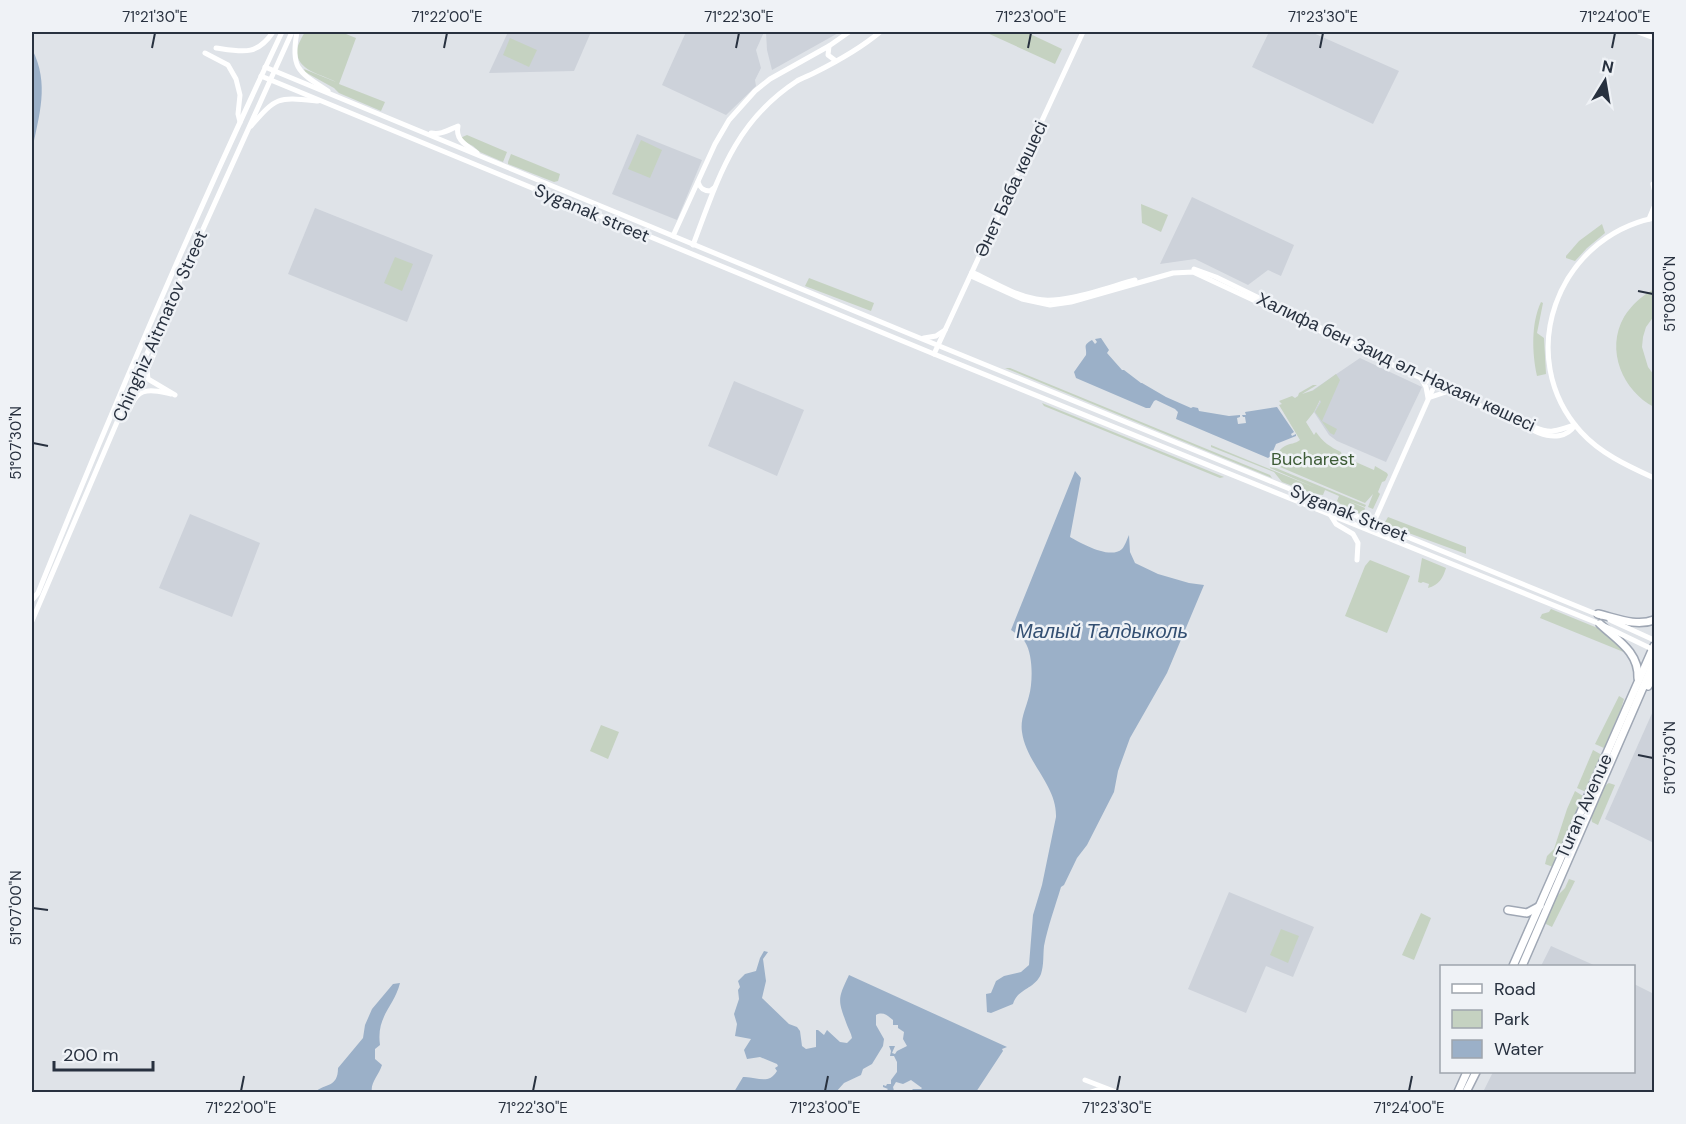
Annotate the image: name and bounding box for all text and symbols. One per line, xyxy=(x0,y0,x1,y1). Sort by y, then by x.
text: 71°21'30"E xyxy=(122,7,188,27)
text: 71°22'00"E xyxy=(412,7,482,27)
text: 71°22'30"E xyxy=(704,7,774,27)
text: 71°23'00"E xyxy=(995,7,1067,27)
text: 71°23'30"E xyxy=(1288,7,1358,27)
text: 71°24'00"E xyxy=(1579,7,1651,27)
north arrow xyxy=(1575,51,1635,111)
text: N xyxy=(1600,55,1615,78)
street label: Әнет Баба көшесі xyxy=(969,117,1053,261)
street label: Syganak street xyxy=(531,178,653,248)
street label: Chinghiz Aitmatov Street xyxy=(107,227,213,425)
text: 51°08'00"N xyxy=(1660,256,1680,332)
street label: Халифа бен Заид әл-Нахаян көшесі xyxy=(1253,287,1539,437)
text: 51°07'30"N xyxy=(6,406,26,480)
park label: Bucharest xyxy=(1271,447,1355,471)
street label: Syganak Street xyxy=(1287,479,1411,547)
water label: Малый Талдыколь xyxy=(1016,618,1188,644)
text: 51°07'30"N xyxy=(1660,721,1680,795)
street label: Turan Avenue xyxy=(1550,750,1618,862)
text: 51°07'00"N xyxy=(6,870,26,946)
legend xyxy=(1440,965,1635,1073)
text: Road xyxy=(1494,977,1536,1001)
text: Park xyxy=(1494,1007,1530,1031)
scale bar xyxy=(54,1034,153,1072)
text: Water xyxy=(1494,1037,1544,1061)
text: 200 m xyxy=(63,1043,119,1067)
text: 71°22'00"E xyxy=(206,1098,276,1118)
text: 71°22'30"E xyxy=(498,1098,568,1118)
text: 71°23'00"E xyxy=(789,1098,861,1118)
text: 71°23'30"E xyxy=(1082,1098,1152,1118)
text: 71°24'00"E xyxy=(1373,1098,1445,1118)

